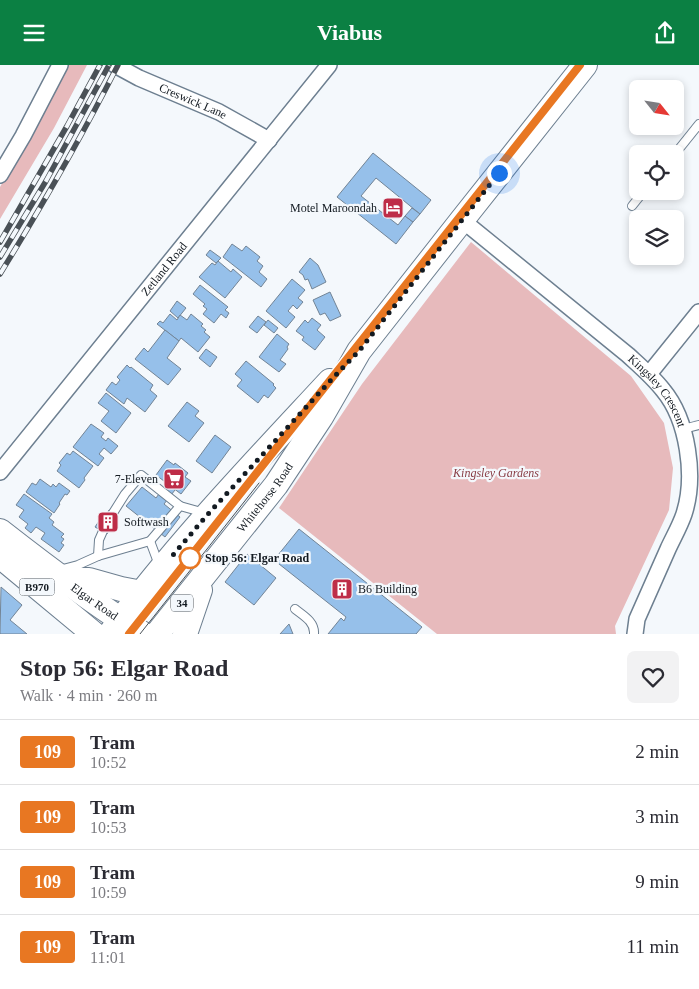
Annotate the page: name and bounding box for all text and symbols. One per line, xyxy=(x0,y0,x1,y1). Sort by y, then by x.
icon: menu xyxy=(20,19,48,47)
icon: share xyxy=(651,19,679,47)
text: Viabus xyxy=(317,20,382,45)
street label: Creswick Lane xyxy=(157,80,229,122)
north arrow xyxy=(629,80,684,135)
map controls xyxy=(629,80,684,265)
button: locate xyxy=(629,145,684,200)
your location xyxy=(487,161,512,186)
hotel icon: Motel Maroondah xyxy=(381,196,405,220)
place label: Motel Maroondah xyxy=(290,201,377,215)
button: layers xyxy=(629,210,684,265)
street label: Zetland Road xyxy=(138,239,190,299)
street label: Kingsley Crescent xyxy=(625,352,689,430)
street label: Whitehorse Road xyxy=(234,460,296,535)
park label: Kingsley Gardens xyxy=(452,466,539,480)
supermarket icon: 7-Eleven xyxy=(162,467,186,491)
place label: 7-Eleven xyxy=(115,472,158,486)
building icon: Softwash xyxy=(96,510,120,534)
place label: Softwash xyxy=(124,515,169,529)
marker: Stop 56: Elgar Road xyxy=(179,547,201,569)
place label: Stop 56: Elgar Road xyxy=(205,551,309,565)
building icon: B6 Building xyxy=(330,577,354,601)
road number: B970 xyxy=(20,579,54,595)
street label: Elgar Road xyxy=(68,580,121,623)
place label: B6 Building xyxy=(358,582,417,596)
road number: 34 xyxy=(171,595,193,611)
button: heart xyxy=(627,651,679,703)
text: Stop 56: Elgar Road xyxy=(20,655,228,681)
text: Walk · 4 min · 260 m xyxy=(20,687,157,704)
text: Tram xyxy=(90,732,135,753)
text: 2 min xyxy=(635,741,679,762)
text: 109 xyxy=(34,742,61,762)
text: 10:52 xyxy=(90,754,126,771)
text: Tram xyxy=(90,797,135,818)
text: 3 min xyxy=(635,806,679,827)
text: 109 xyxy=(34,807,61,827)
text: 10:53 xyxy=(90,819,126,836)
text: Tram xyxy=(90,862,135,883)
text: 9 min xyxy=(635,871,679,892)
text: 109 xyxy=(34,872,61,892)
text: 10:59 xyxy=(90,884,126,901)
text: Tram xyxy=(90,927,135,948)
text: 11 min xyxy=(626,936,679,957)
text: 109 xyxy=(34,937,61,957)
text: 11:01 xyxy=(90,949,126,966)

